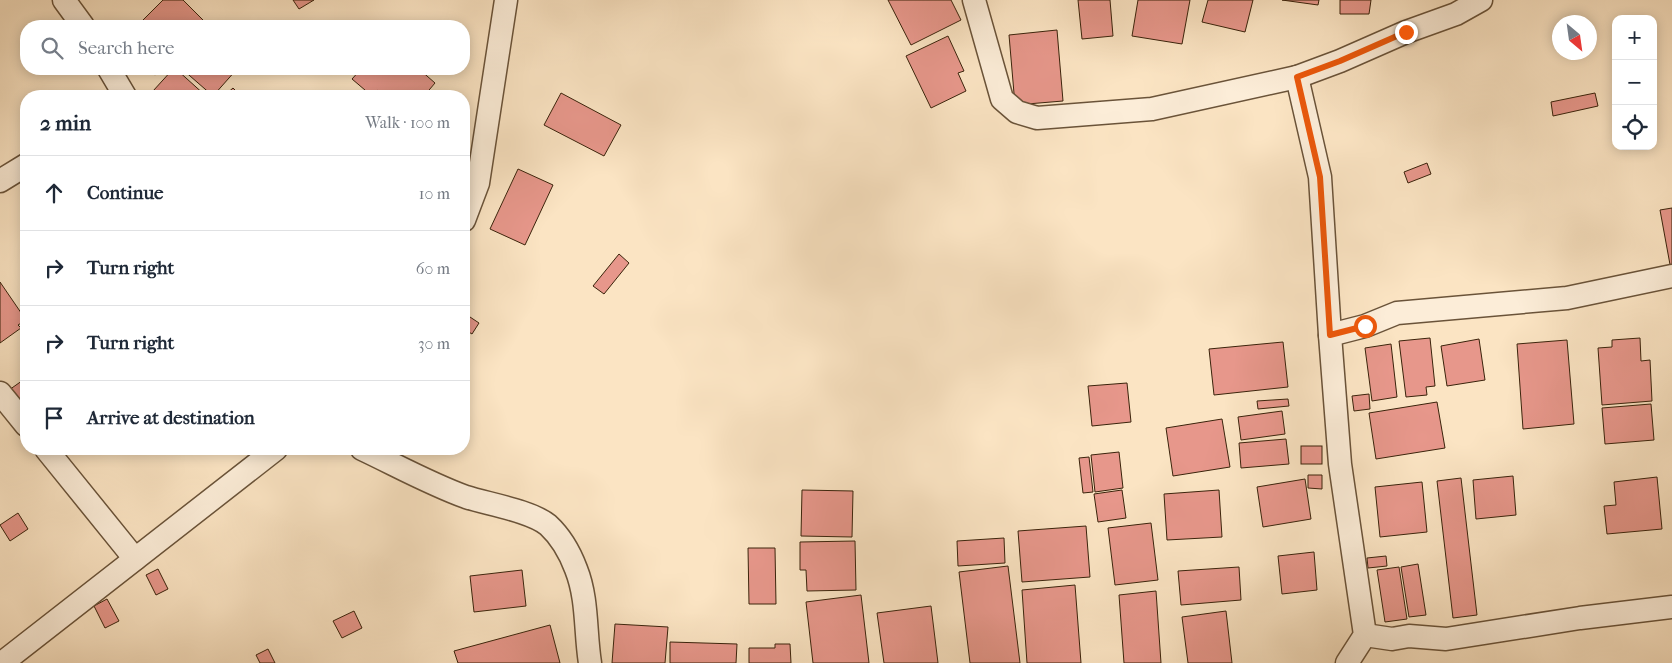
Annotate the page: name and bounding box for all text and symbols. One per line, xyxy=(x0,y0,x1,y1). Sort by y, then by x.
north arrow xyxy=(1552,15,1597,60)
map controls xyxy=(1612,15,1657,150)
button: + xyxy=(1612,15,1657,60)
search box xyxy=(20,20,470,75)
route end xyxy=(1395,21,1418,44)
icon: search xyxy=(38,34,66,62)
text: Search here xyxy=(78,37,174,59)
button: − xyxy=(1612,60,1657,105)
button: locate xyxy=(1612,105,1657,150)
text: 2 min xyxy=(40,111,91,135)
text: Walk · 100 m xyxy=(365,113,450,132)
icon: ahead xyxy=(40,179,68,207)
text: Continue xyxy=(87,182,163,204)
text: 10 m xyxy=(419,184,450,203)
icon: right xyxy=(40,254,68,282)
text: Turn right xyxy=(87,257,174,279)
text: 60 m xyxy=(416,259,450,278)
route start xyxy=(1354,315,1377,338)
icon: right xyxy=(40,329,68,357)
text: Turn right xyxy=(87,332,174,354)
text: 30 m xyxy=(418,334,450,353)
icon: arrive xyxy=(40,404,68,432)
text: Arrive at destination xyxy=(87,407,255,429)

